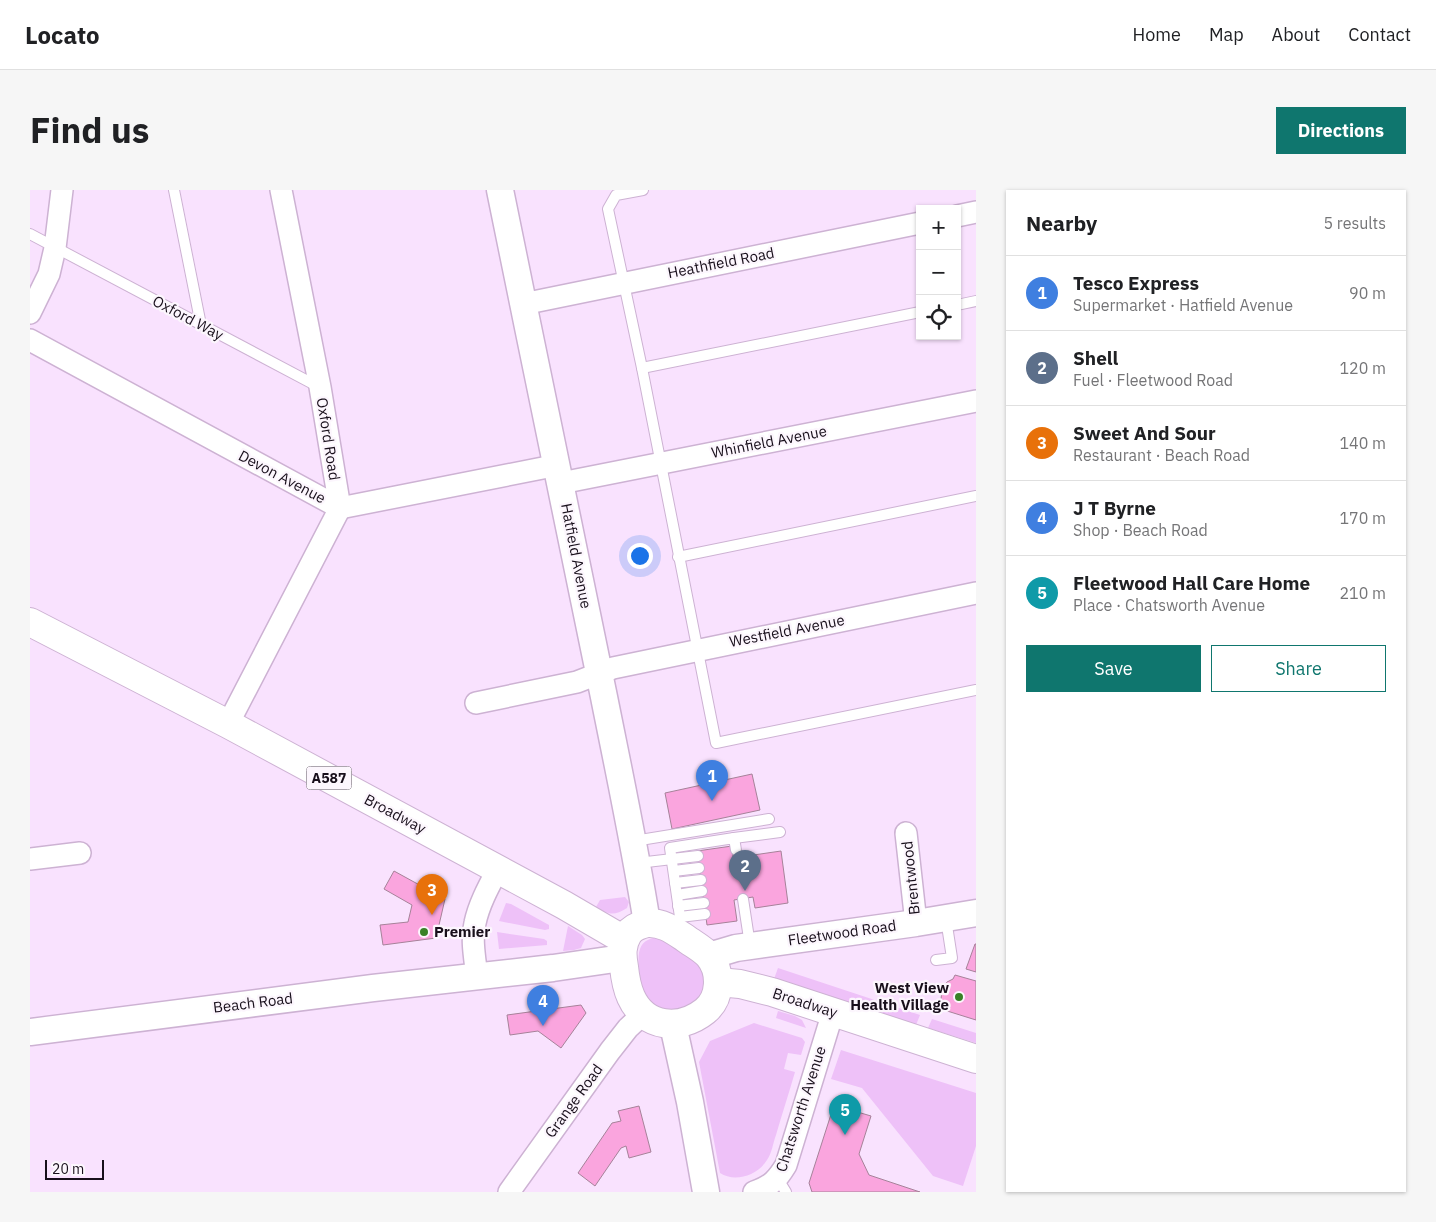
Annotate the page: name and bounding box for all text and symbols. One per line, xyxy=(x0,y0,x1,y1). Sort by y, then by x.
text: Locato xyxy=(25,19,100,51)
text: Home xyxy=(1133,23,1181,46)
text: Map xyxy=(1209,23,1244,46)
text: About xyxy=(1272,23,1320,46)
text: Contact xyxy=(1348,23,1411,46)
text: Find us xyxy=(30,107,149,153)
button: Directions xyxy=(1276,107,1406,154)
map controls xyxy=(916,205,961,340)
button: + xyxy=(916,205,961,250)
text: Nearby xyxy=(1026,209,1097,237)
text: 5 results xyxy=(1323,213,1386,233)
street label: Heathfield Road xyxy=(666,243,776,282)
button: − xyxy=(916,250,961,295)
text: Tesco Express xyxy=(1073,271,1199,295)
text: 1 xyxy=(1037,283,1047,303)
text: 90 m xyxy=(1349,283,1386,303)
street label: Oxford Way xyxy=(149,291,227,344)
button: locate xyxy=(916,295,961,340)
text: Supermarket · Hatfield Avenue xyxy=(1073,295,1293,315)
text: Shell xyxy=(1073,346,1118,370)
text: 2 xyxy=(1037,358,1047,378)
text: 120 m xyxy=(1339,358,1386,378)
text: Fuel · Fleetwood Road xyxy=(1073,370,1233,390)
street label: Oxford Road xyxy=(313,396,344,482)
street label: Whinfield Avenue xyxy=(710,421,828,462)
text: Sweet And Sour xyxy=(1073,421,1216,445)
text: 3 xyxy=(1037,433,1047,453)
text: 140 m xyxy=(1339,433,1386,453)
text: Restaurant · Beach Road xyxy=(1073,445,1250,465)
street label: Devon Avenue xyxy=(235,446,329,507)
text: J T Byrne xyxy=(1073,496,1156,520)
street label: Hatfield Avenue xyxy=(557,502,596,610)
text: 4 xyxy=(1037,508,1047,528)
text: 170 m xyxy=(1339,508,1386,528)
text: Shop · Beach Road xyxy=(1073,520,1208,540)
your location xyxy=(627,543,653,569)
text: Fleetwood Hall Care Home xyxy=(1073,571,1310,595)
text: 5 xyxy=(1037,583,1047,603)
text: 210 m xyxy=(1339,583,1386,603)
text: Place · Chatsworth Avenue xyxy=(1073,595,1265,615)
street label: Westfield Avenue xyxy=(728,610,846,651)
button: Save xyxy=(1026,645,1201,692)
button: Share xyxy=(1211,645,1386,692)
pin: 1 xyxy=(696,760,728,801)
road number: A587 xyxy=(306,766,352,790)
street label: Broadway xyxy=(361,789,430,838)
street label: Brentwood xyxy=(897,840,924,916)
pin: 2 xyxy=(729,850,761,891)
pin: 3 xyxy=(416,874,448,915)
street label: Fleetwood Road xyxy=(787,916,897,950)
place label: Premier xyxy=(434,922,490,941)
marker: Premier xyxy=(418,926,430,938)
place label: West View Health Village xyxy=(850,978,949,1014)
street label: Broadway xyxy=(770,983,841,1022)
pin: 4 xyxy=(527,985,559,1026)
street label: Beach Road xyxy=(212,988,294,1017)
marker: West View Health Village xyxy=(953,991,965,1003)
street label: Chatsworth Avenue xyxy=(771,1044,830,1174)
street label: Grange Road xyxy=(540,1060,607,1141)
pin: 5 xyxy=(829,1094,861,1135)
scale bar xyxy=(45,1157,104,1180)
text: 20 m xyxy=(52,1160,84,1178)

